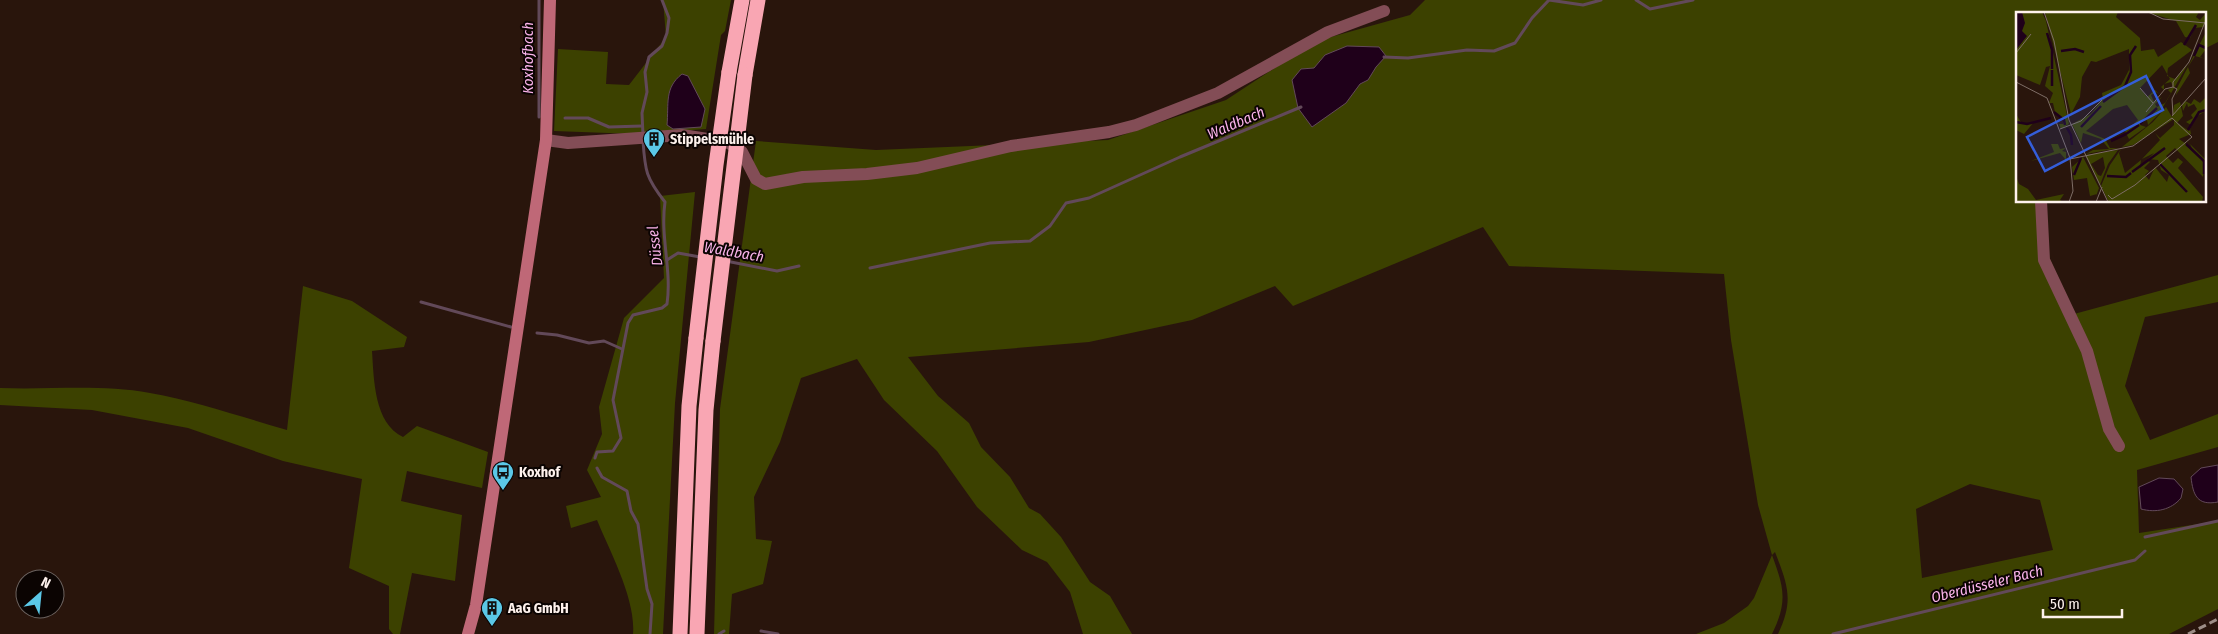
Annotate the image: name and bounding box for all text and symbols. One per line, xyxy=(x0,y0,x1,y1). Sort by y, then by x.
inset map xyxy=(2016,12,2206,202)
water label: Koxhofbach xyxy=(519,22,537,94)
water label: Waldbach xyxy=(1205,103,1267,143)
building icon: Stippelsmühle xyxy=(642,127,666,158)
place label: Stippelsmühle xyxy=(670,131,754,148)
water label: Düssel xyxy=(644,225,666,267)
water label: Waldbach xyxy=(703,238,765,266)
bus stop icon: Koxhof xyxy=(491,460,515,491)
place label: Koxhof xyxy=(519,464,562,481)
water label: Oberdüsseler Bach xyxy=(1929,561,2045,607)
north arrow xyxy=(15,569,65,619)
text: N xyxy=(38,573,53,592)
scale bar xyxy=(2043,586,2122,618)
text: 50 m xyxy=(2050,595,2080,613)
building icon: AaG GmbH xyxy=(480,596,504,627)
place label: AaG GmbH xyxy=(507,600,569,617)

